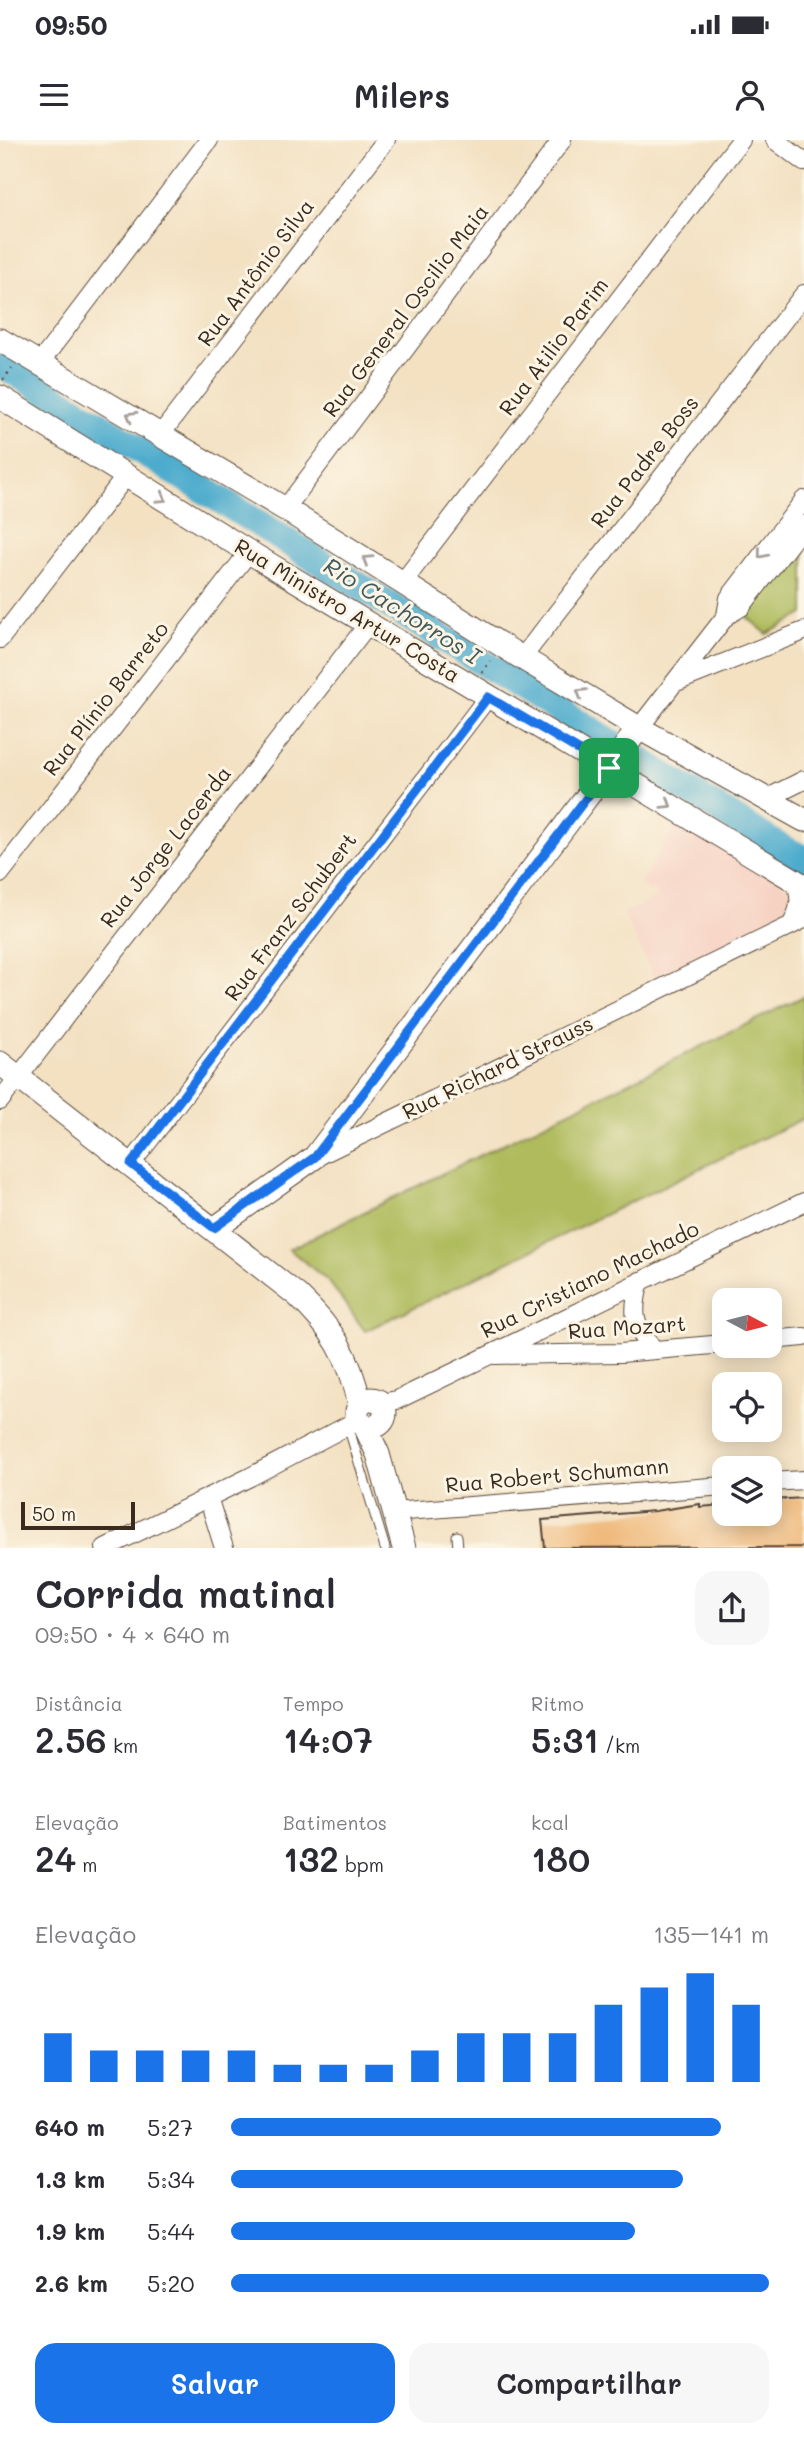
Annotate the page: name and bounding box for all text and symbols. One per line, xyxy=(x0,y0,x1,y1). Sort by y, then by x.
text: 09:50 xyxy=(35,8,108,42)
text: Milers xyxy=(354,74,450,116)
icon: menu xyxy=(35,76,73,114)
icon: person xyxy=(731,76,769,114)
street label: Rua Antônio Silva xyxy=(191,193,319,351)
street label: Rua General Oscilio Maia xyxy=(316,198,494,422)
street label: Rua Atilio Parim xyxy=(492,272,613,420)
street label: Rua Padre Boss xyxy=(584,390,704,532)
one-way arrow xyxy=(125,411,138,424)
one-way arrow xyxy=(154,490,167,503)
street label: Rua Ministro Artur Costa xyxy=(230,532,465,688)
one-way arrow xyxy=(758,546,771,559)
water label: Rio Cachorros I xyxy=(319,550,488,671)
one-way arrow xyxy=(362,555,375,568)
street label: Rua Plínio Barreto xyxy=(36,615,174,781)
one-way arrow xyxy=(575,688,588,701)
pin xyxy=(579,738,639,798)
icon: arrive xyxy=(590,749,628,787)
street label: Rua Jorge Lacerda xyxy=(93,760,236,932)
one-way arrow xyxy=(659,796,672,809)
street label: Rua Franz Schubert xyxy=(218,827,362,1006)
street label: Rua Richard Strauss xyxy=(397,1009,597,1125)
street label: Rua Cristiano Machado xyxy=(476,1214,703,1343)
north arrow xyxy=(712,1288,782,1358)
map controls xyxy=(712,1288,782,1526)
street label: Rua Mozart xyxy=(567,1309,687,1344)
button: locate xyxy=(712,1372,782,1442)
street label: Rua Robert Schumann xyxy=(444,1451,670,1498)
button: layers xyxy=(712,1456,782,1526)
scale bar xyxy=(21,1499,135,1531)
text: 50 m xyxy=(32,1501,76,1526)
text: Corrida matinal xyxy=(35,1568,336,1618)
button: share xyxy=(695,1571,769,1645)
text: 09:50 · 4 × 640 m xyxy=(35,1619,230,1649)
text: Distância xyxy=(35,1691,123,1716)
text: Tempo xyxy=(283,1691,343,1716)
text: Ritmo xyxy=(531,1691,584,1716)
text: 2.56 xyxy=(35,1716,107,1762)
text: 14:07 xyxy=(283,1716,373,1762)
text: 5:31 xyxy=(531,1716,599,1762)
text: km xyxy=(107,1733,138,1758)
text: /km xyxy=(599,1733,640,1758)
text: Elevação xyxy=(35,1810,119,1835)
text: Batimentos xyxy=(283,1810,387,1835)
text: kcal xyxy=(531,1810,569,1835)
text: 24 xyxy=(35,1835,76,1881)
text: 132 xyxy=(283,1835,339,1881)
text: 180 xyxy=(531,1835,590,1881)
text: m xyxy=(76,1852,97,1877)
text: bpm xyxy=(339,1852,384,1877)
text: Elevação xyxy=(35,1919,136,1949)
text: 135–141 m xyxy=(653,1919,769,1949)
text: 640 m xyxy=(35,2112,105,2142)
text: 5:27 xyxy=(147,2112,193,2142)
text: 1.3 km xyxy=(35,2164,105,2194)
text: 5:34 xyxy=(147,2164,195,2194)
text: 1.9 km xyxy=(35,2216,105,2246)
text: 5:44 xyxy=(147,2216,195,2246)
text: 2.6 km xyxy=(35,2268,108,2298)
text: 5:20 xyxy=(147,2268,195,2298)
button: Salvar xyxy=(35,2343,395,2423)
button: Compartilhar xyxy=(409,2343,769,2423)

